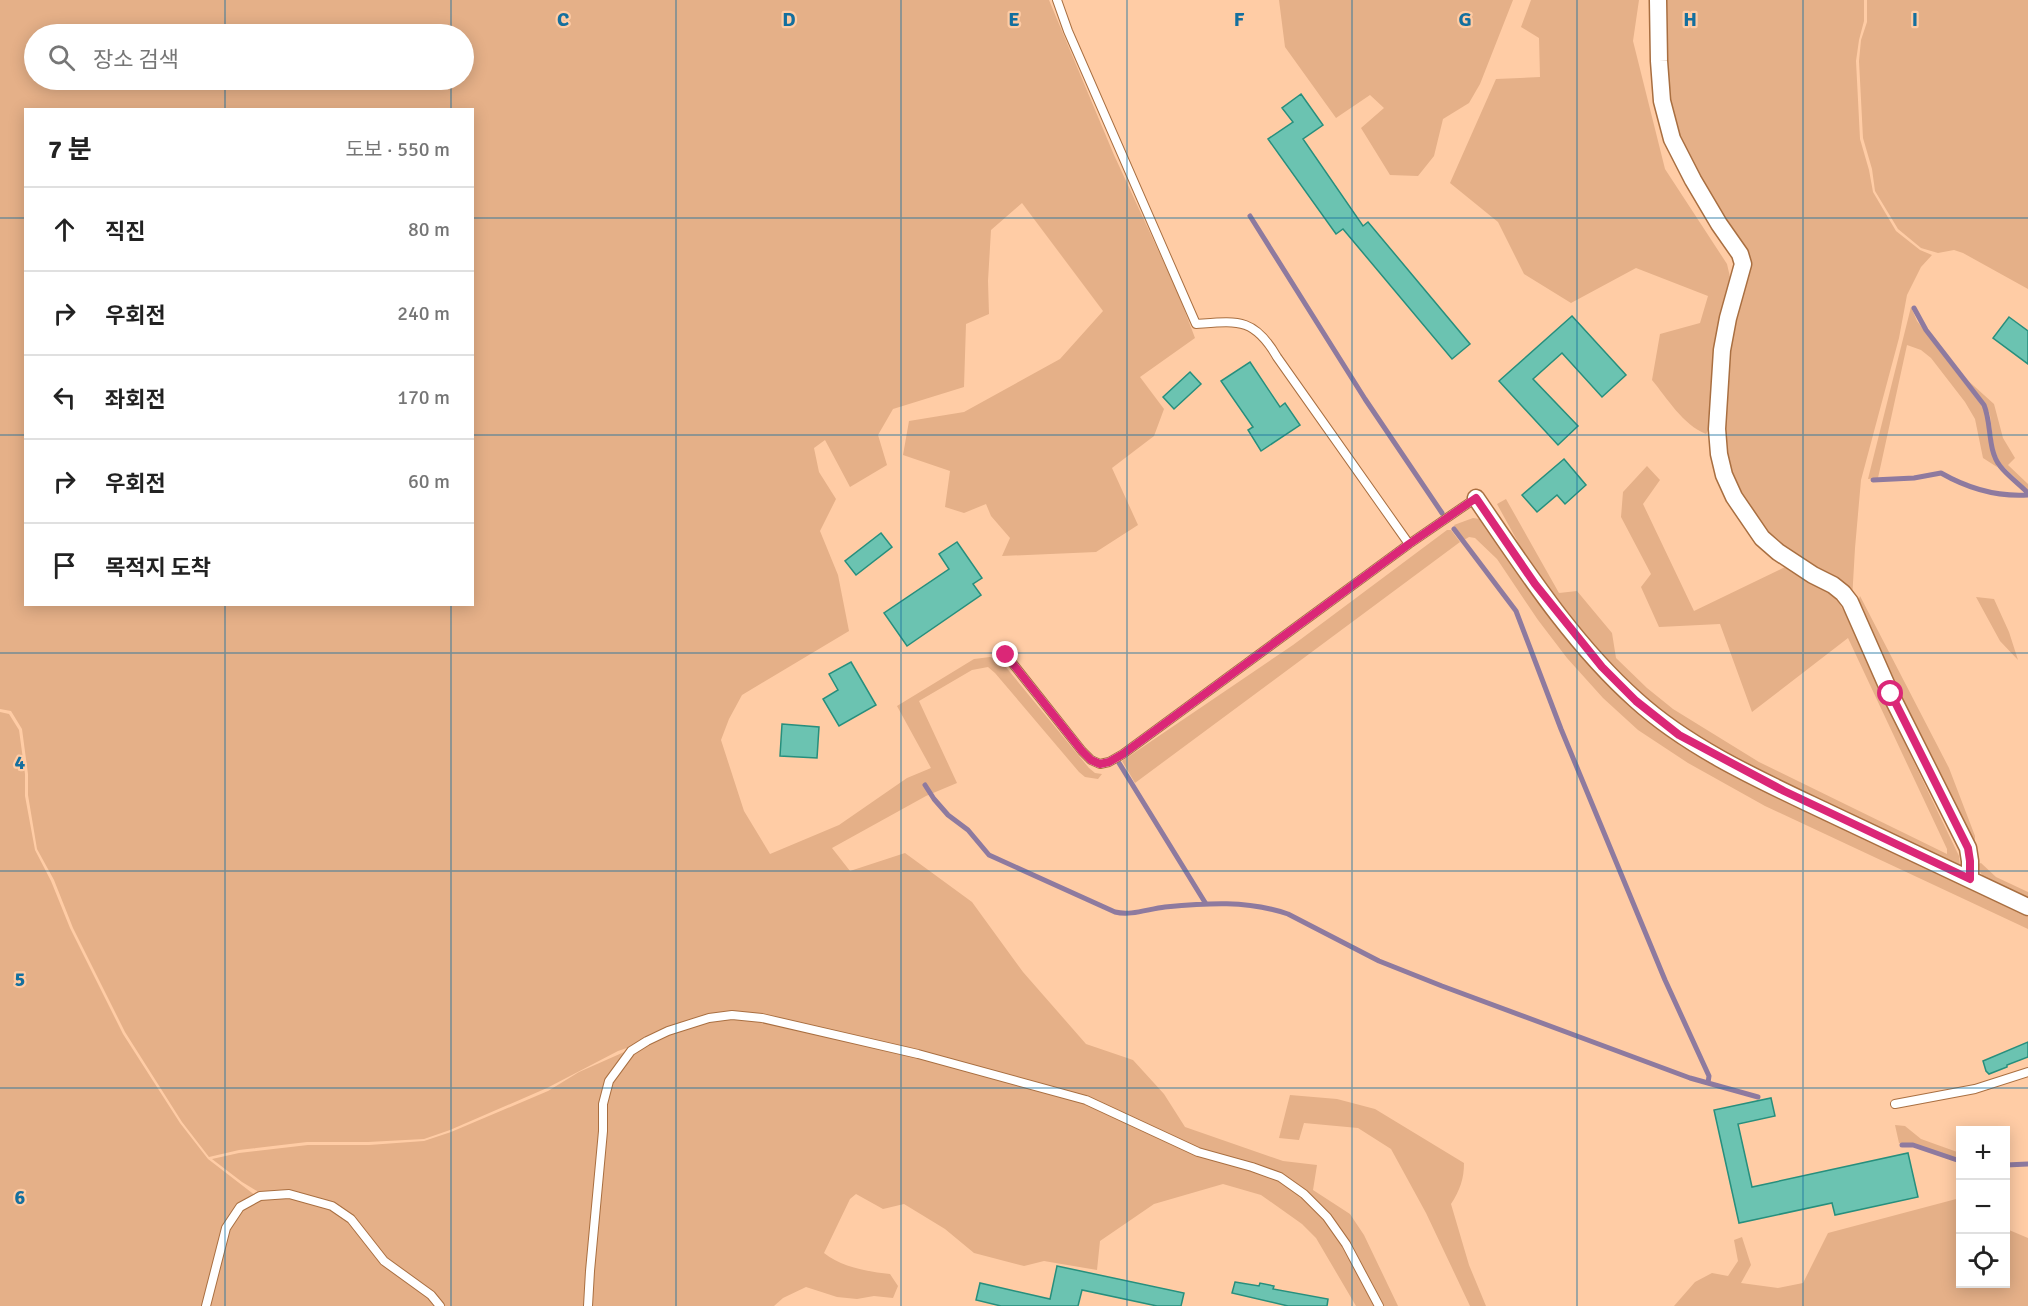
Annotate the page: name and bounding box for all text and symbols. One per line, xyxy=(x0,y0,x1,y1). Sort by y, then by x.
text: C xyxy=(557,7,569,32)
text: D xyxy=(782,7,796,32)
text: E xyxy=(1008,7,1020,32)
text: F xyxy=(1234,7,1245,32)
text: G xyxy=(1458,7,1472,32)
text: H xyxy=(1683,7,1697,32)
text: I xyxy=(1912,7,1918,32)
search box xyxy=(24,24,474,90)
icon: search xyxy=(45,41,78,74)
text: 장소 검색 xyxy=(93,46,179,73)
text: 7 분 xyxy=(48,134,92,166)
text: 도보 · 550 m xyxy=(346,137,450,162)
icon: ahead xyxy=(48,213,81,246)
text: 80 m xyxy=(408,217,450,242)
text: 직진 xyxy=(105,218,145,245)
icon: right xyxy=(48,297,81,330)
text: 240 m xyxy=(397,301,450,326)
text: 우회전 xyxy=(105,302,166,329)
icon: left xyxy=(48,381,81,414)
text: 170 m xyxy=(397,385,450,410)
text: 좌회전 xyxy=(105,386,166,413)
icon: right xyxy=(48,465,81,498)
text: 60 m xyxy=(408,469,450,494)
text: 우회전 xyxy=(105,470,166,497)
icon: arrive xyxy=(48,549,81,582)
text: 목적지 도착 xyxy=(105,554,211,581)
route end xyxy=(992,641,1018,667)
route start xyxy=(1877,680,1903,706)
text: 4 xyxy=(15,750,26,775)
text: 5 xyxy=(15,967,25,992)
map controls xyxy=(1956,1126,2010,1288)
button: + xyxy=(1956,1126,2010,1180)
button: − xyxy=(1956,1180,2010,1234)
text: 6 xyxy=(15,1185,26,1210)
button: locate xyxy=(1956,1234,2010,1288)

